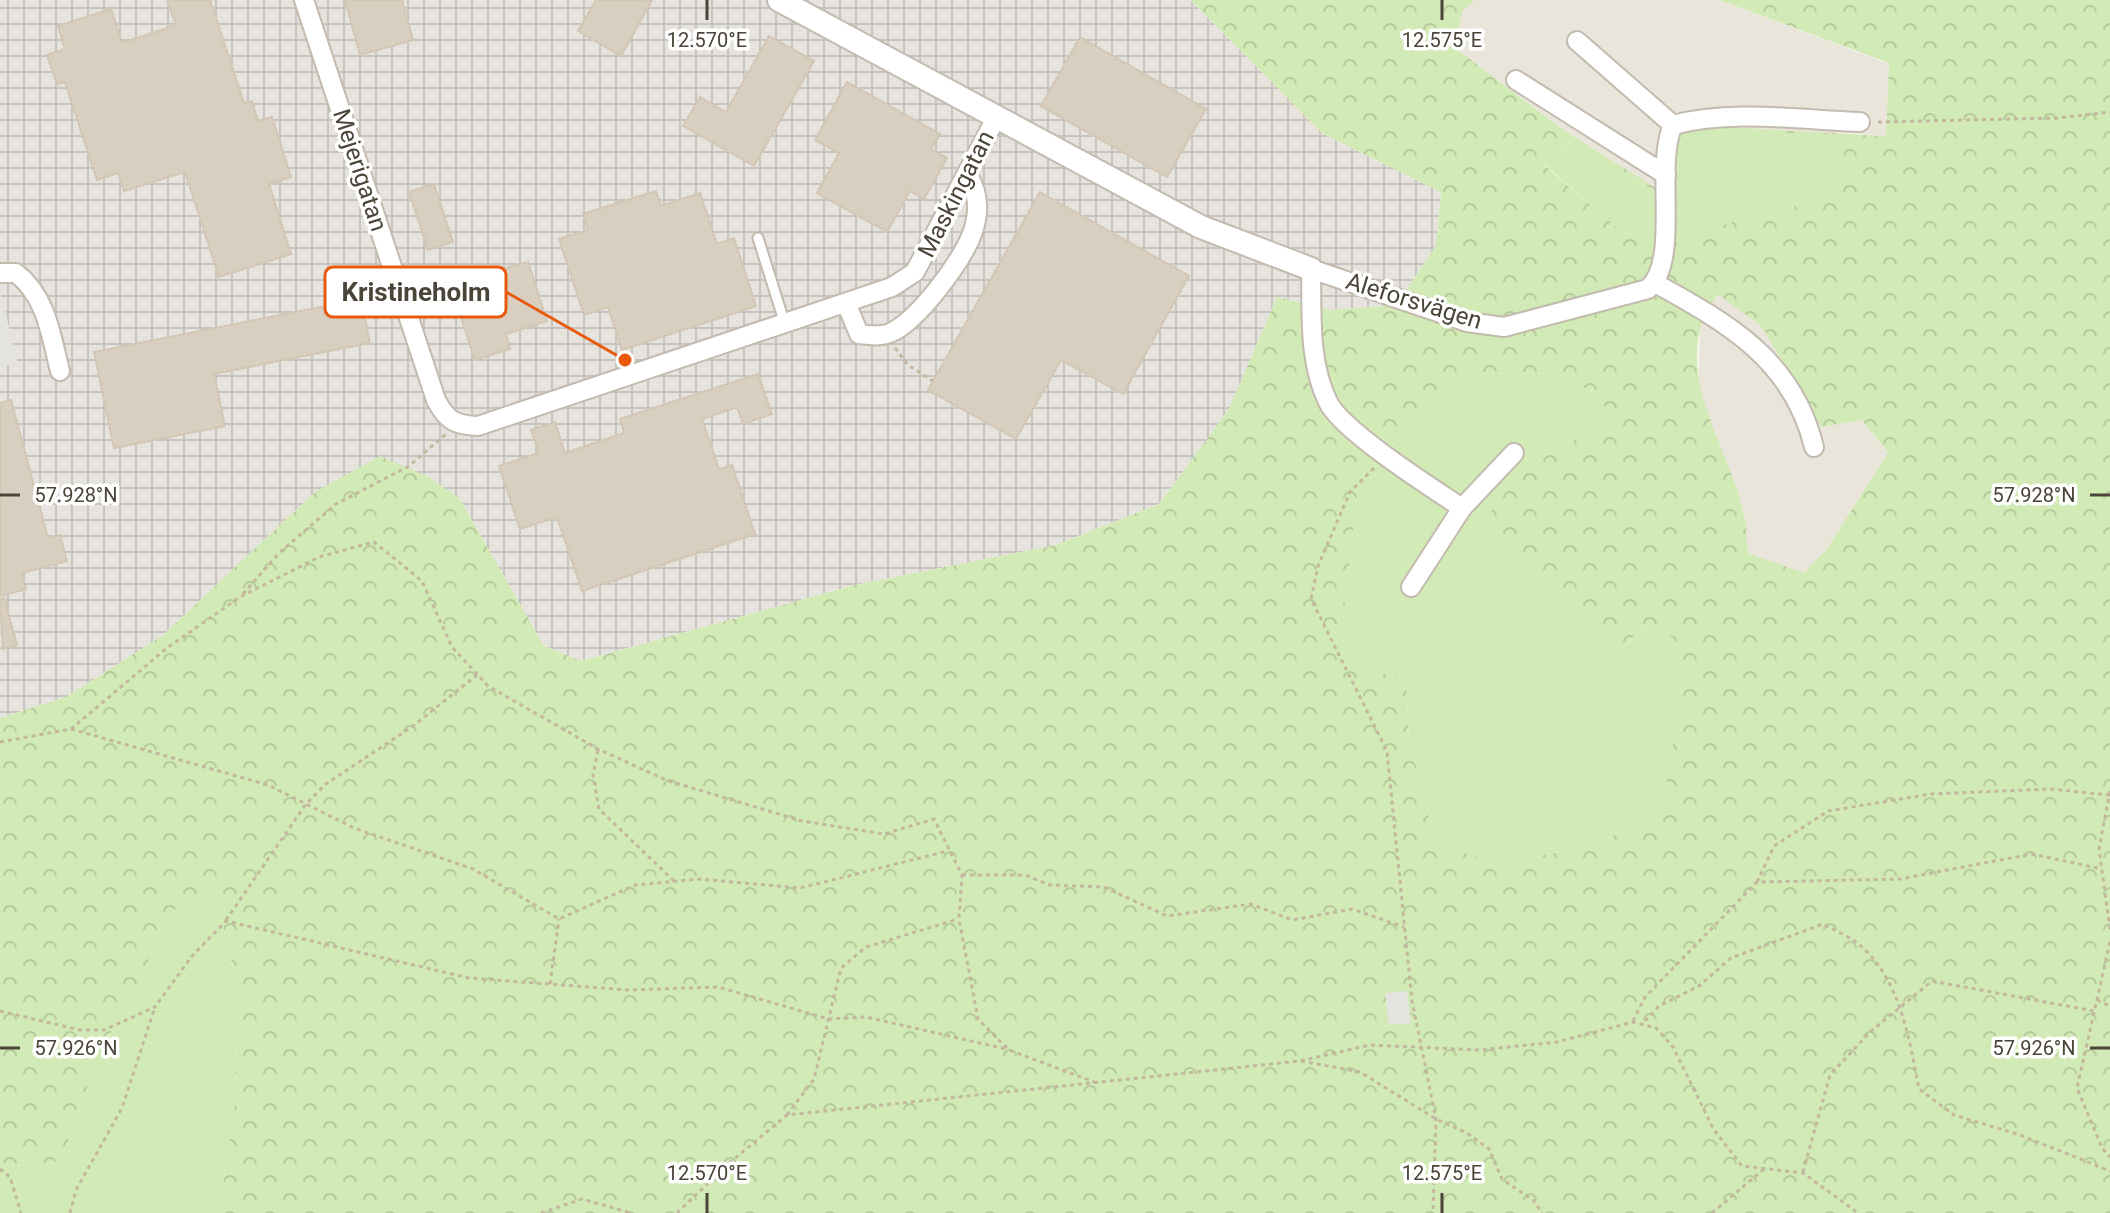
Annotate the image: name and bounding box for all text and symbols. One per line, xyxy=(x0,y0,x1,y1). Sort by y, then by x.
text: 12.570°E xyxy=(667,28,747,52)
text: 12.575°E xyxy=(1402,28,1482,52)
street label: Mejerigatan xyxy=(327,105,393,235)
street label: Maskingatan xyxy=(912,126,1000,262)
callout: Kristineholm xyxy=(325,267,506,317)
street label: Aleforsvägen xyxy=(1343,267,1485,335)
text: Kristineholm xyxy=(341,277,491,307)
text: 57.928°N xyxy=(34,483,118,507)
text: 57.928°N xyxy=(1992,483,2076,507)
text: 57.926°N xyxy=(34,1036,118,1060)
text: 57.926°N xyxy=(1992,1036,2076,1060)
text: 12.570°E xyxy=(667,1161,747,1185)
text: 12.575°E xyxy=(1402,1161,1482,1185)

